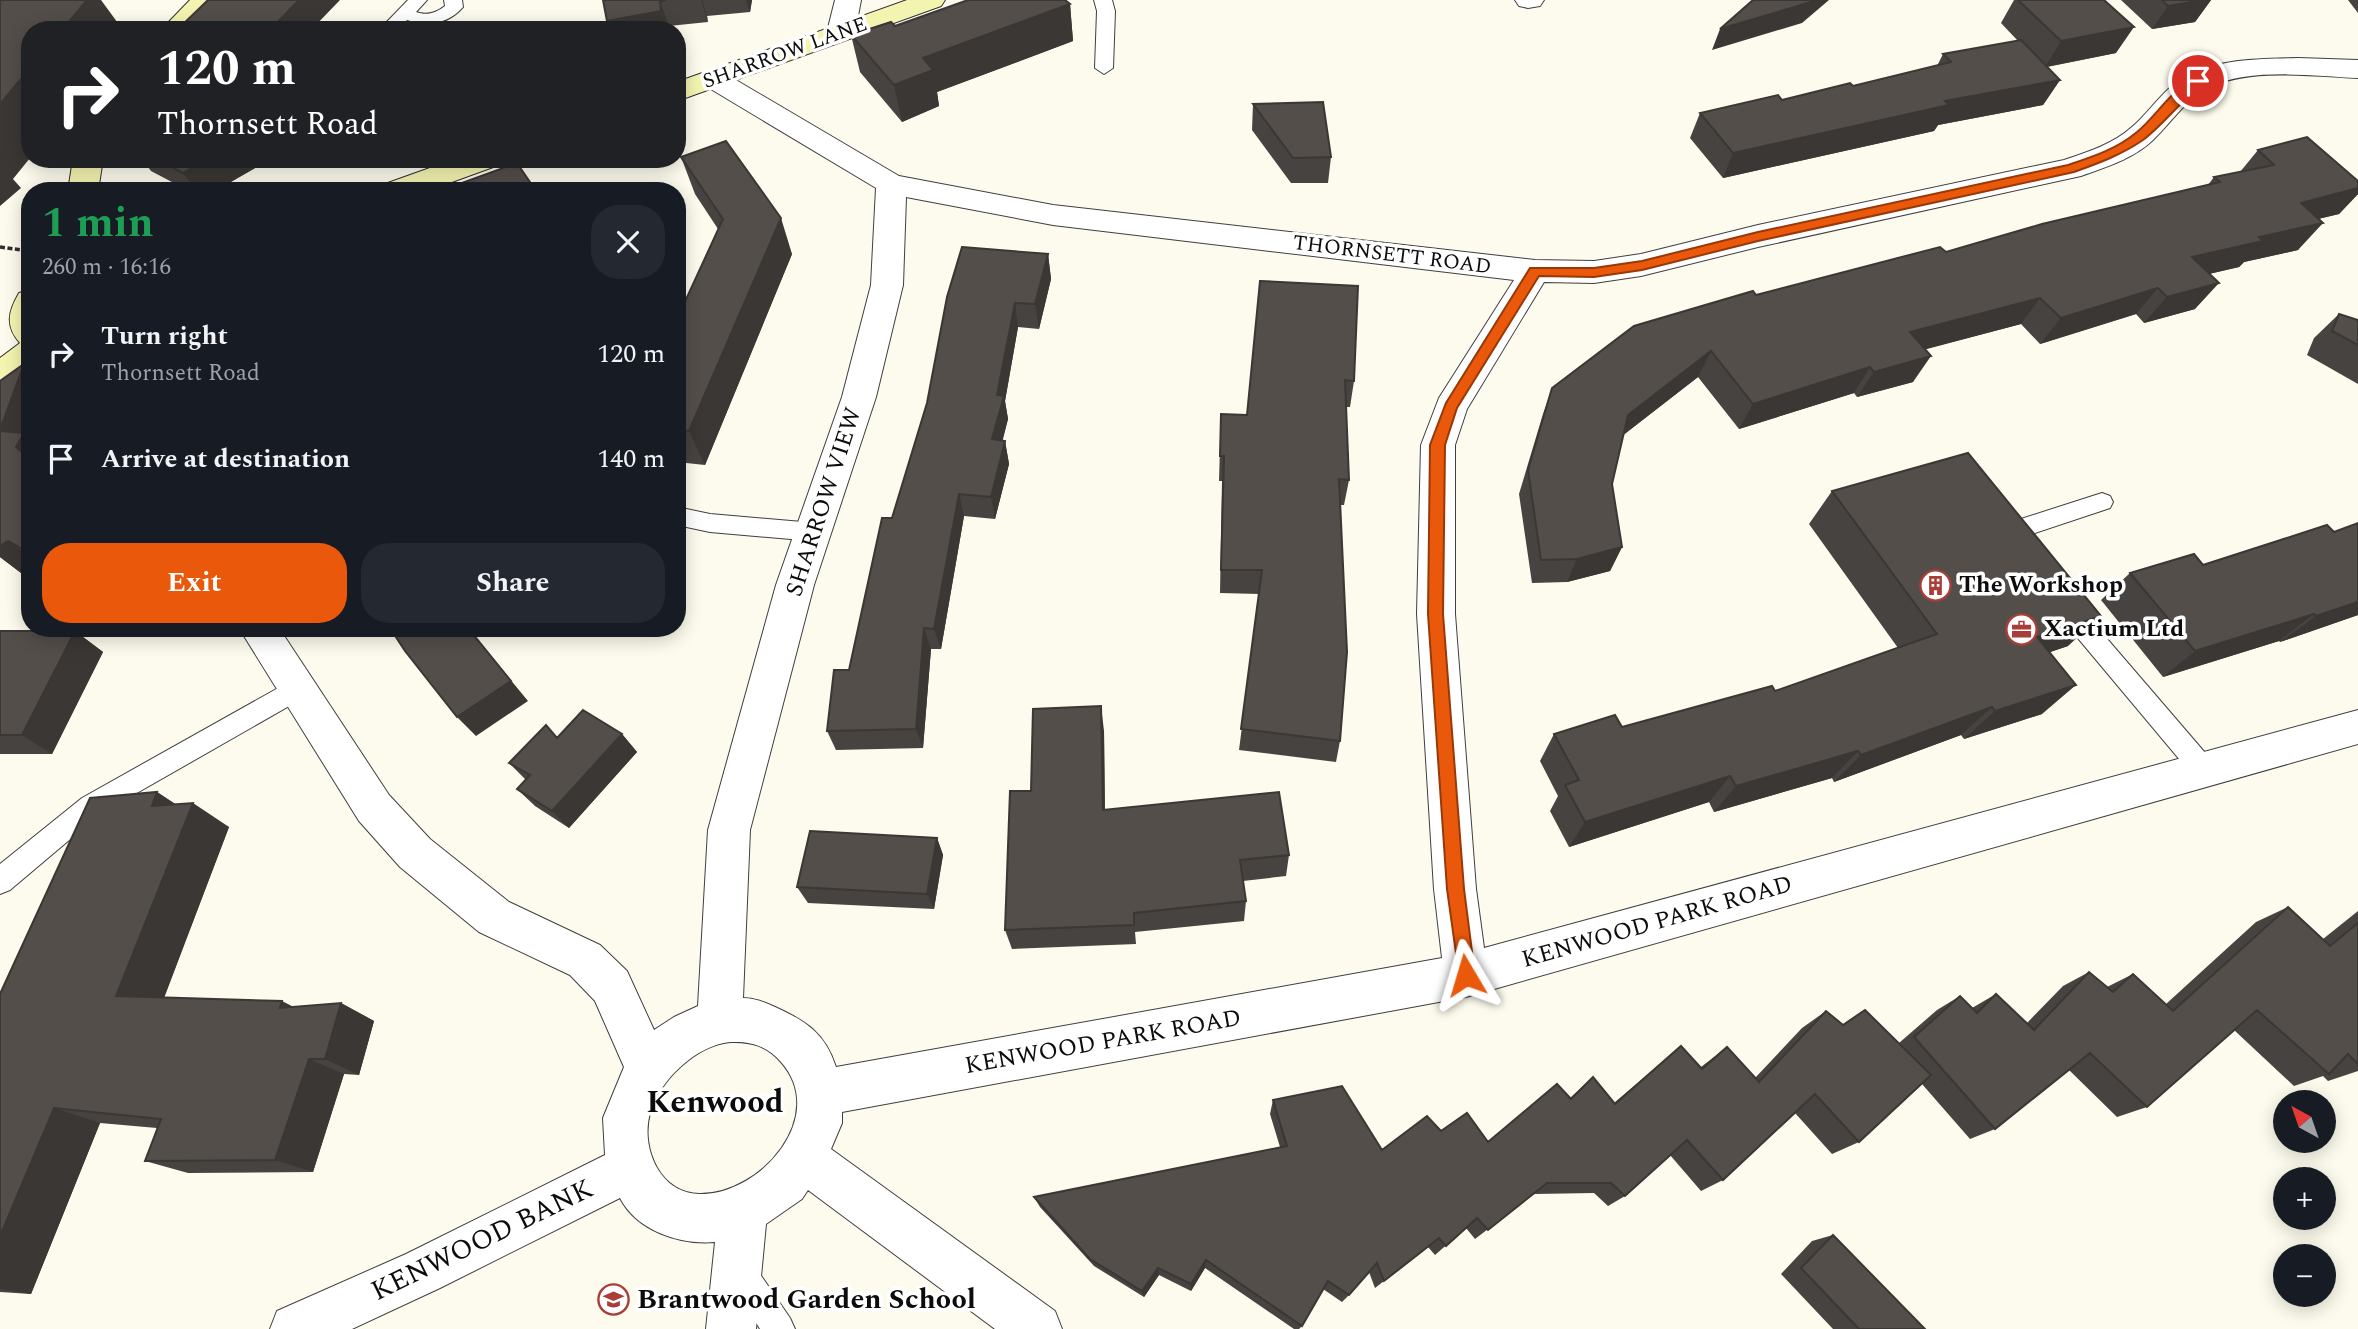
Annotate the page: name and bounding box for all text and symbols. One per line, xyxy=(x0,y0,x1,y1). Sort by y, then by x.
street label: SHARROW LANE xyxy=(698,8,872,98)
text: 120 m xyxy=(157,32,296,107)
icon: right xyxy=(42,49,133,140)
pin xyxy=(2168,51,2228,111)
icon: arrive xyxy=(2179,62,2217,100)
text: Thornsett Road xyxy=(157,100,378,149)
text: 1 min xyxy=(42,192,154,255)
button: close xyxy=(591,205,665,279)
street label: THORNSETT ROAD xyxy=(1291,227,1493,283)
text: 260 m · 16:16 xyxy=(42,250,171,285)
text: Turn right xyxy=(101,316,228,356)
text: 120 m xyxy=(597,334,665,374)
icon: right xyxy=(42,335,80,373)
text: Thornsett Road xyxy=(101,356,260,391)
street label: SHARROW VIEW xyxy=(776,402,872,601)
text: Arrive at destination xyxy=(101,439,350,479)
text: 140 m xyxy=(597,439,665,479)
icon: arrive xyxy=(42,440,80,478)
button: Exit xyxy=(42,543,347,623)
button: Share xyxy=(361,543,665,623)
place label: The Workshop xyxy=(1959,567,2123,603)
building icon: The Workshop xyxy=(1919,568,1953,602)
place label: Xactium Ltd xyxy=(2044,611,2184,647)
office icon: Xactium Ltd xyxy=(2004,612,2038,646)
street label: KENWOOD PARK ROAD xyxy=(1517,866,1797,978)
position arrow xyxy=(1429,938,1503,1012)
street label: KENWOOD PARK ROAD xyxy=(962,1000,1244,1084)
district label: Kenwood xyxy=(646,1078,784,1127)
north arrow xyxy=(2273,1090,2336,1153)
map controls xyxy=(2273,1090,2336,1307)
street label: KENWOOD BANK xyxy=(364,1167,600,1313)
button: + xyxy=(2273,1167,2336,1230)
button: − xyxy=(2273,1244,2336,1307)
place label: Brantwood Garden School xyxy=(637,1278,976,1321)
school or university icon: Brantwood Garden School xyxy=(597,1282,631,1316)

